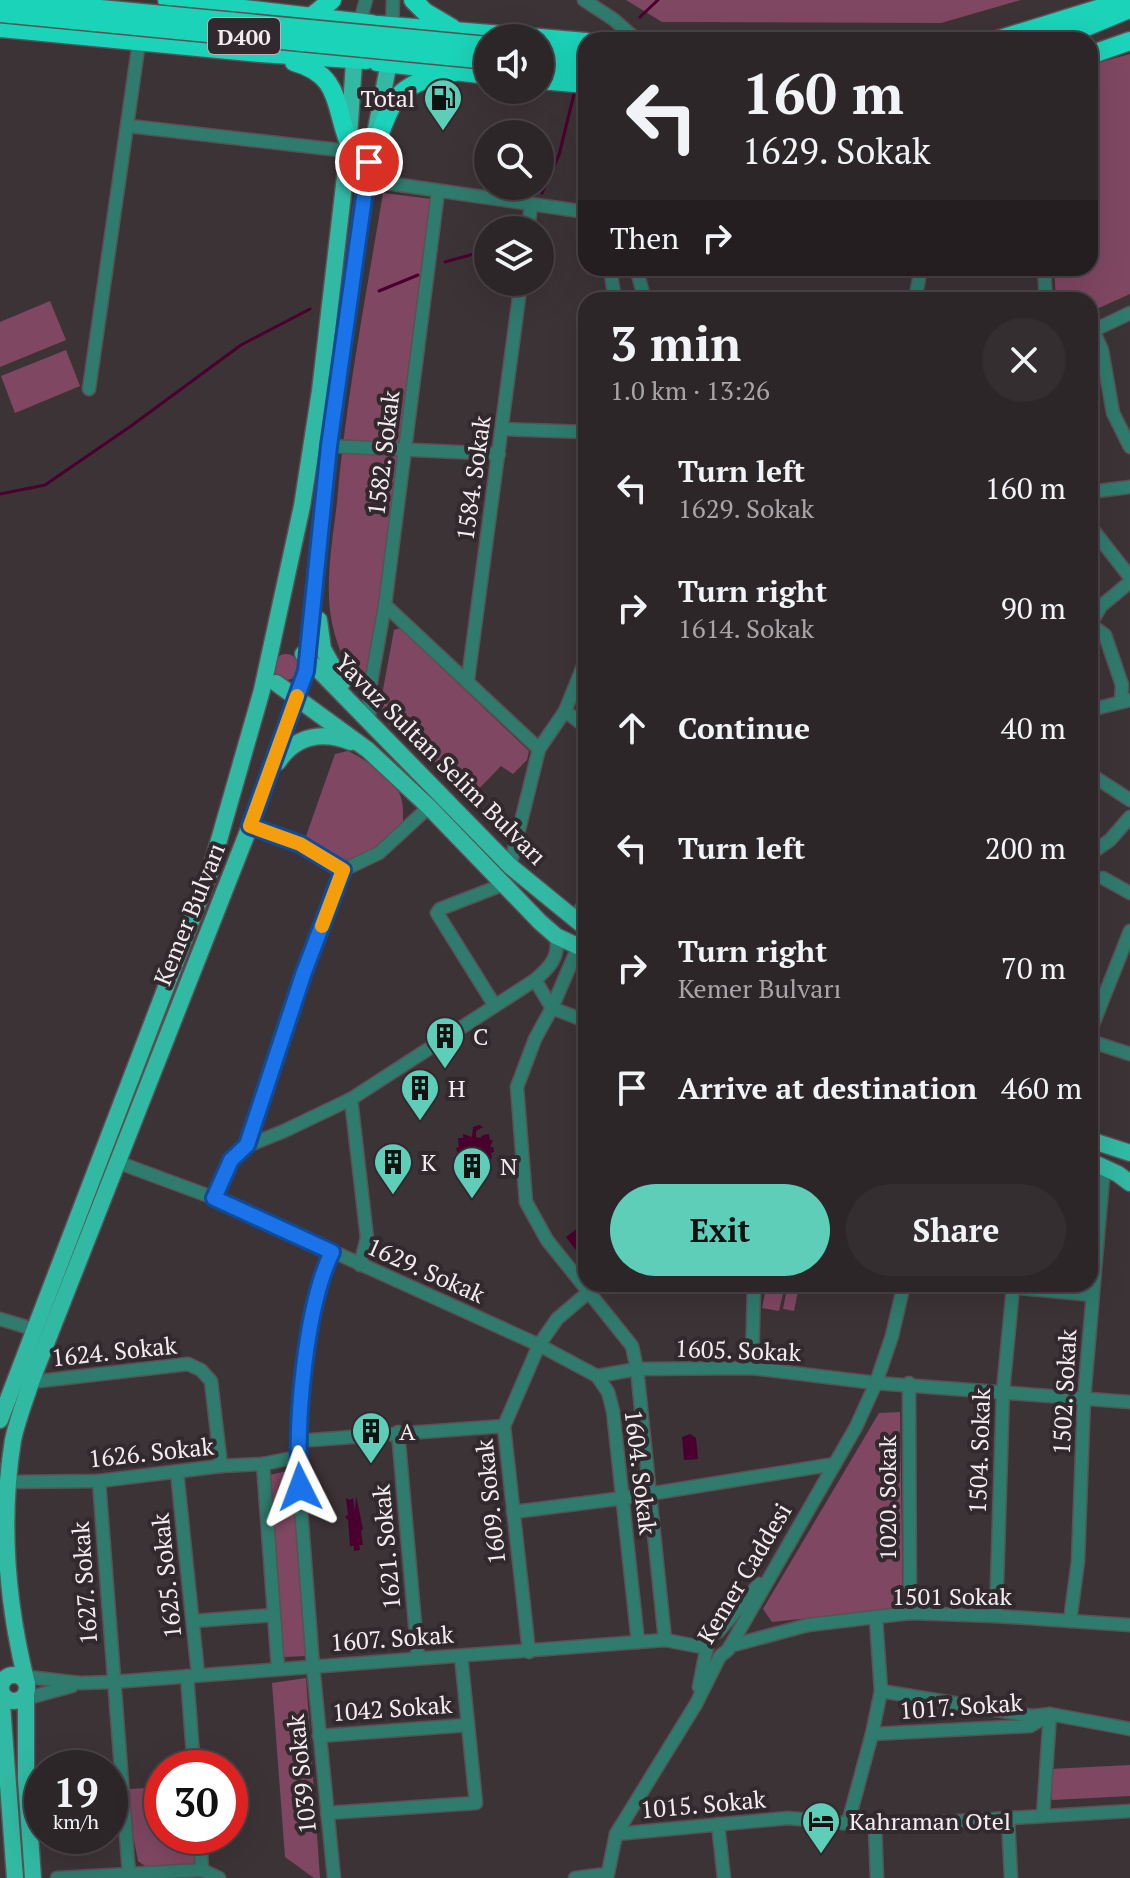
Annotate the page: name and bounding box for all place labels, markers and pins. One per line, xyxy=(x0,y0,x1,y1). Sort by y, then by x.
fuel station icon: Total xyxy=(422,77,464,132)
place label: Total xyxy=(360,82,415,114)
pin xyxy=(335,128,403,196)
building icon: C xyxy=(424,1015,466,1070)
place label: C xyxy=(473,1020,488,1052)
building icon: H xyxy=(399,1067,441,1122)
place label: H xyxy=(448,1072,465,1104)
building icon: K xyxy=(372,1141,414,1196)
building icon: N xyxy=(451,1145,493,1200)
place label: K xyxy=(421,1146,437,1178)
place label: N xyxy=(500,1150,518,1182)
building icon: A xyxy=(350,1410,392,1465)
place label: A xyxy=(399,1415,416,1447)
hotel icon: Kahraman Otel xyxy=(800,1800,842,1855)
place label: Kahraman Otel xyxy=(849,1805,1011,1837)

